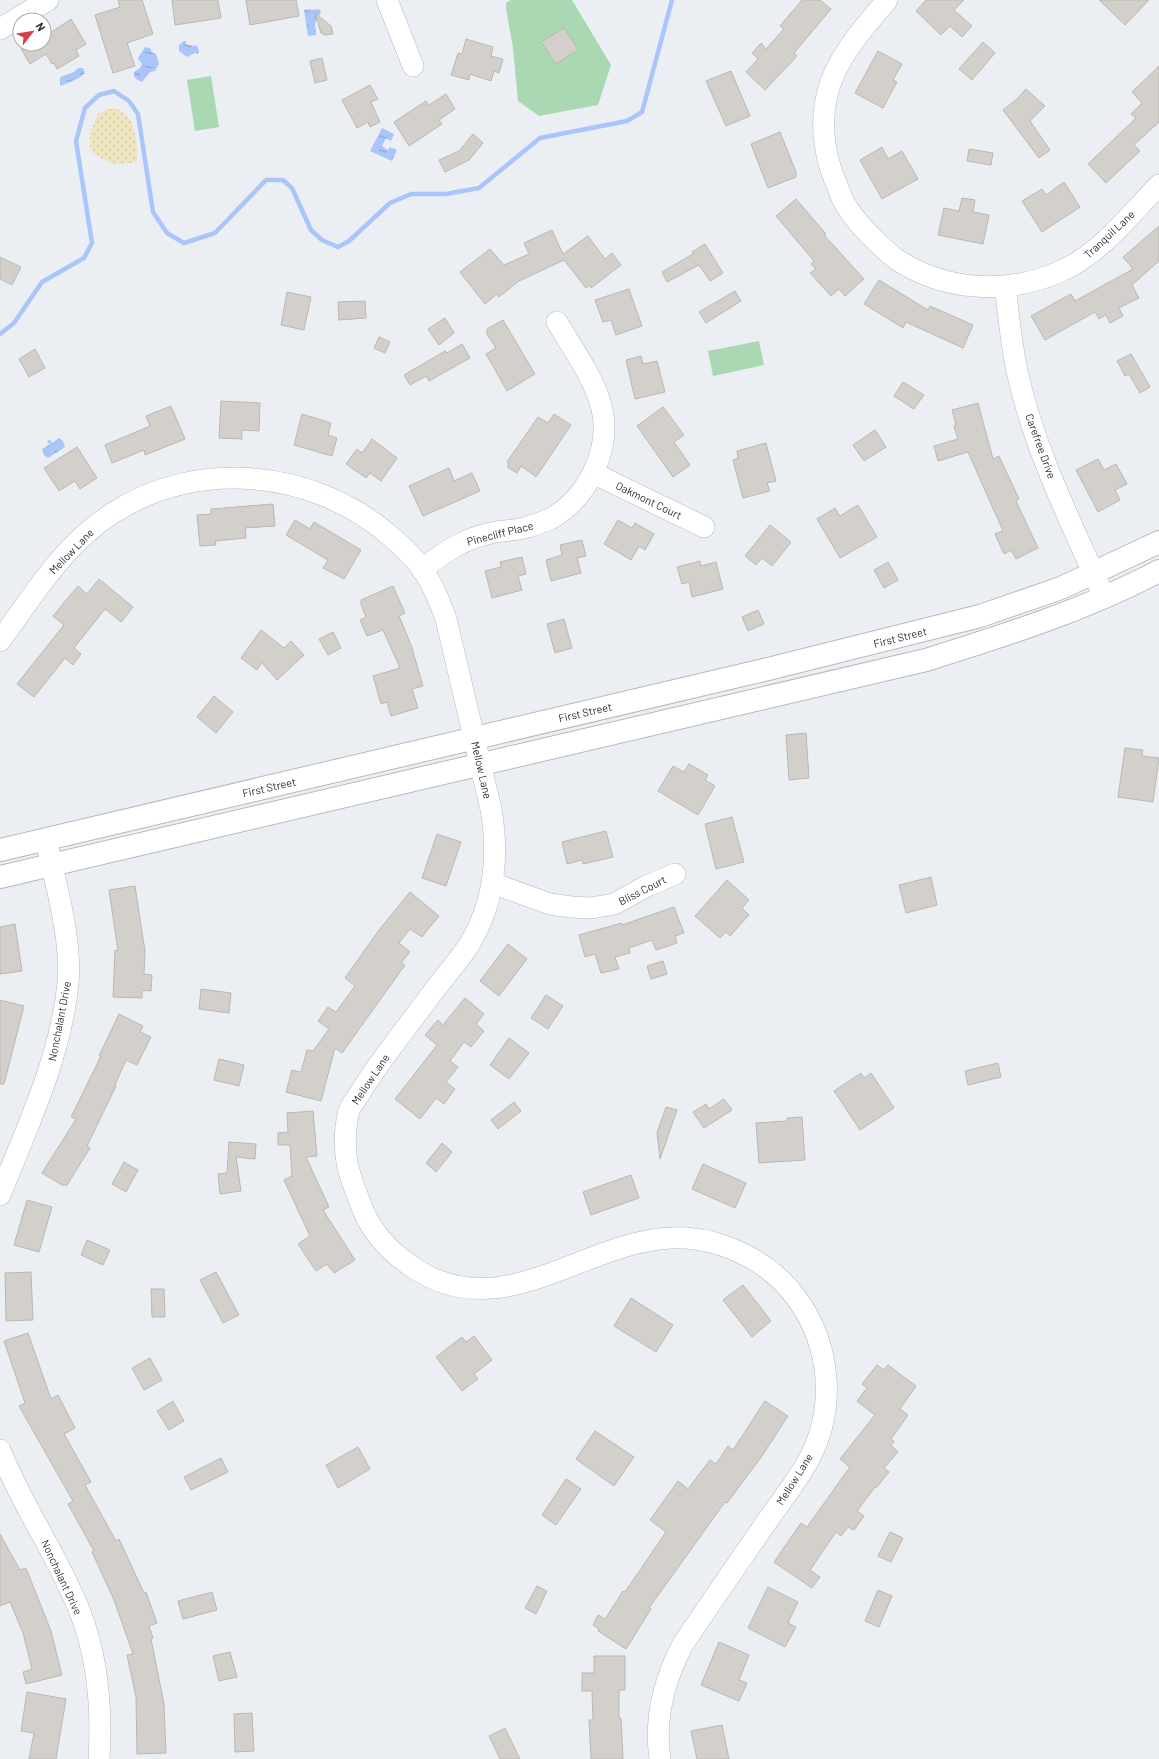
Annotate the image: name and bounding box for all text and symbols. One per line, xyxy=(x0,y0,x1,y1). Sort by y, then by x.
north arrow xyxy=(12,12,52,52)
text: N xyxy=(34,20,48,33)
street label: Tranquil Lane xyxy=(1081,207,1137,261)
street label: Carefree Drive xyxy=(1023,412,1059,480)
street label: Oakmont Court xyxy=(614,478,684,522)
street label: Pinecliff Place xyxy=(465,518,535,548)
street label: Mellow Lane xyxy=(46,525,96,576)
street label: First Street xyxy=(872,624,928,650)
street label: First Street xyxy=(557,700,613,724)
street label: Mellow Lane xyxy=(469,740,495,800)
street label: First Street xyxy=(241,775,297,799)
street label: Bliss Court xyxy=(616,873,668,907)
street label: Nonchalant Drive xyxy=(45,980,73,1062)
street label: Mellow Lane xyxy=(348,1051,392,1107)
street label: Mellow Lane xyxy=(773,1451,815,1507)
street label: Nonchalant Drive xyxy=(39,1537,85,1617)

